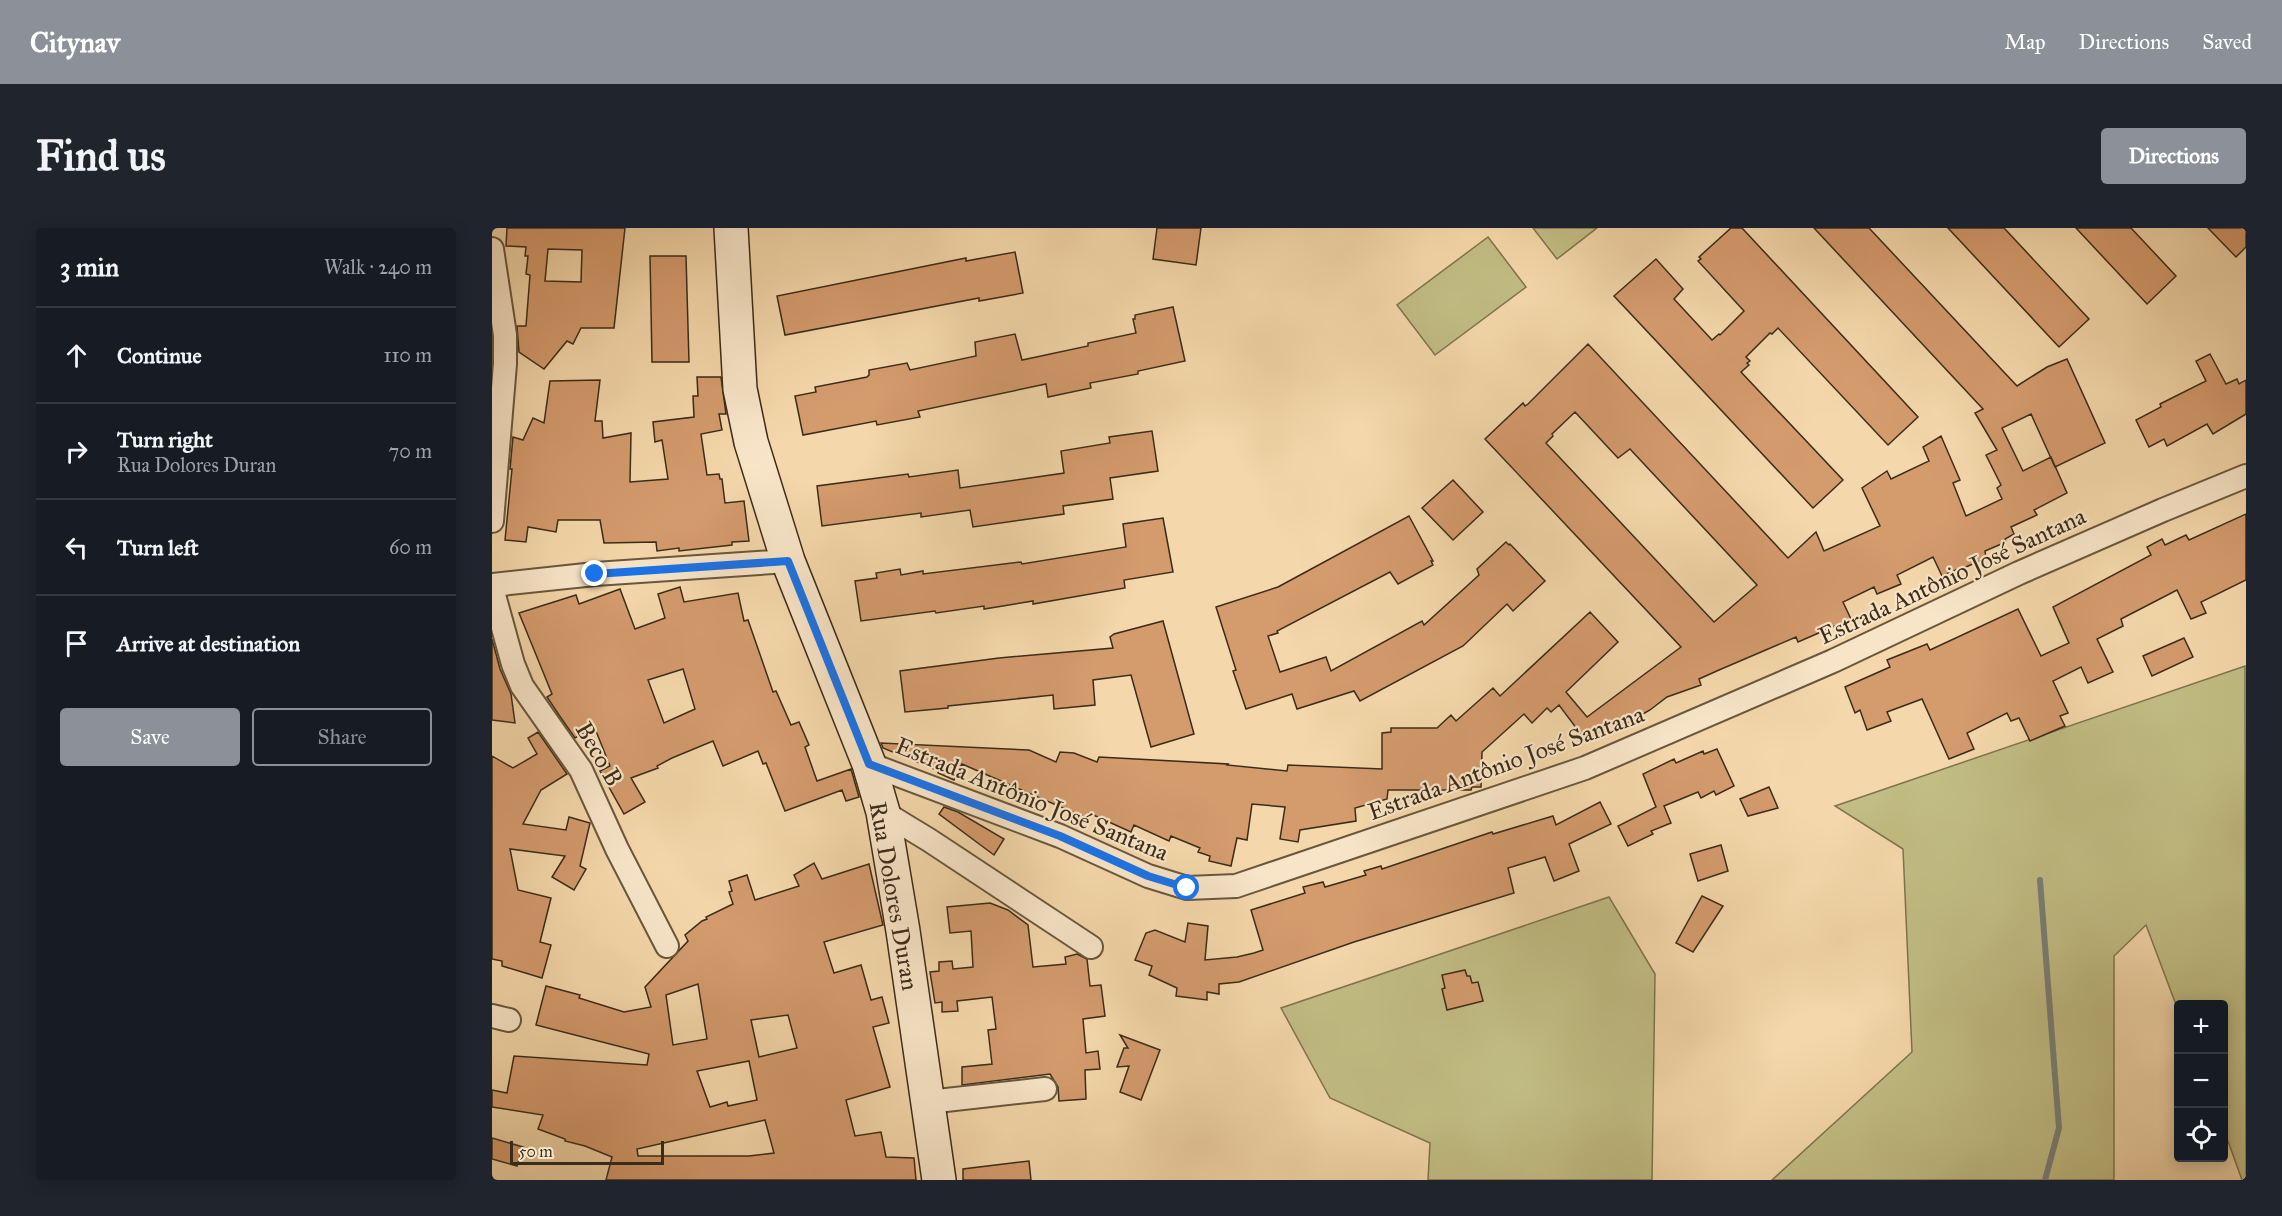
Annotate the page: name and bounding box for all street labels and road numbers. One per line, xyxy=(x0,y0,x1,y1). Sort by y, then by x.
street label: Estrada Antônio José Santana xyxy=(1814,500,2091,651)
street label: Estrada Antônio José Santana xyxy=(1364,699,1649,827)
street label: Beco B xyxy=(569,716,629,792)
street label: Estrada Antônio José Santana xyxy=(891,730,1174,868)
street label: Rua Dolores Duran xyxy=(863,799,925,993)

